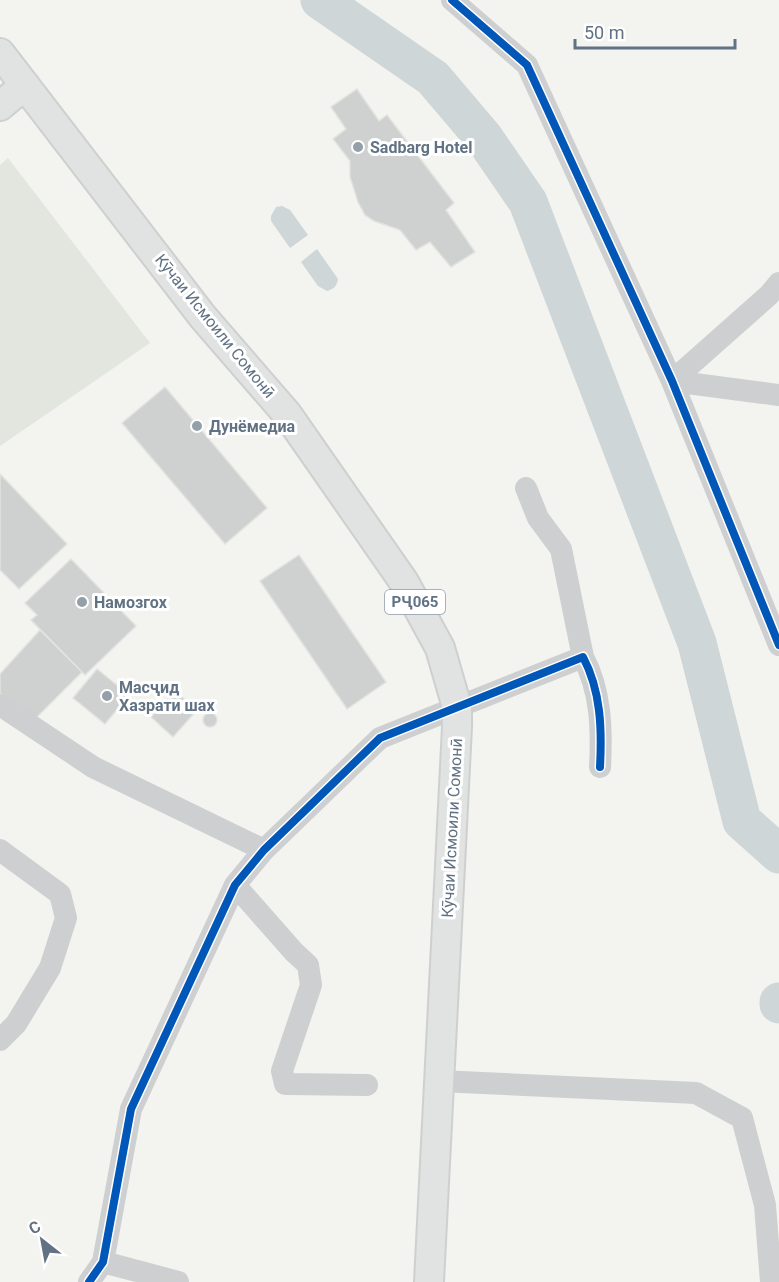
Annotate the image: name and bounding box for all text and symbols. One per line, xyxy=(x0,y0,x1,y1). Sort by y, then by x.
scale bar xyxy=(575,12,736,50)
text: 50 m xyxy=(584,22,624,43)
place label: Sadbarg Hotel xyxy=(370,138,472,157)
marker: Sadbarg Hotel xyxy=(351,140,365,154)
street label: Кӯчаи Исмоили Сомонӣ xyxy=(151,250,279,402)
place label: Дунёмедиа xyxy=(209,417,296,436)
marker: Дунёмедиа xyxy=(190,419,204,433)
road number: РҶ065 xyxy=(385,590,445,614)
place label: Намозгох xyxy=(94,593,168,612)
marker: Намозгох xyxy=(75,595,89,609)
place label: Масҷид Хазрати шах xyxy=(119,678,215,715)
marker: Масҷид Хазрати шах xyxy=(100,689,114,703)
street label: Кӯчаи Исмоили Сомонӣ xyxy=(438,738,466,918)
north arrow xyxy=(12,1210,72,1270)
text: С xyxy=(25,1217,44,1238)

